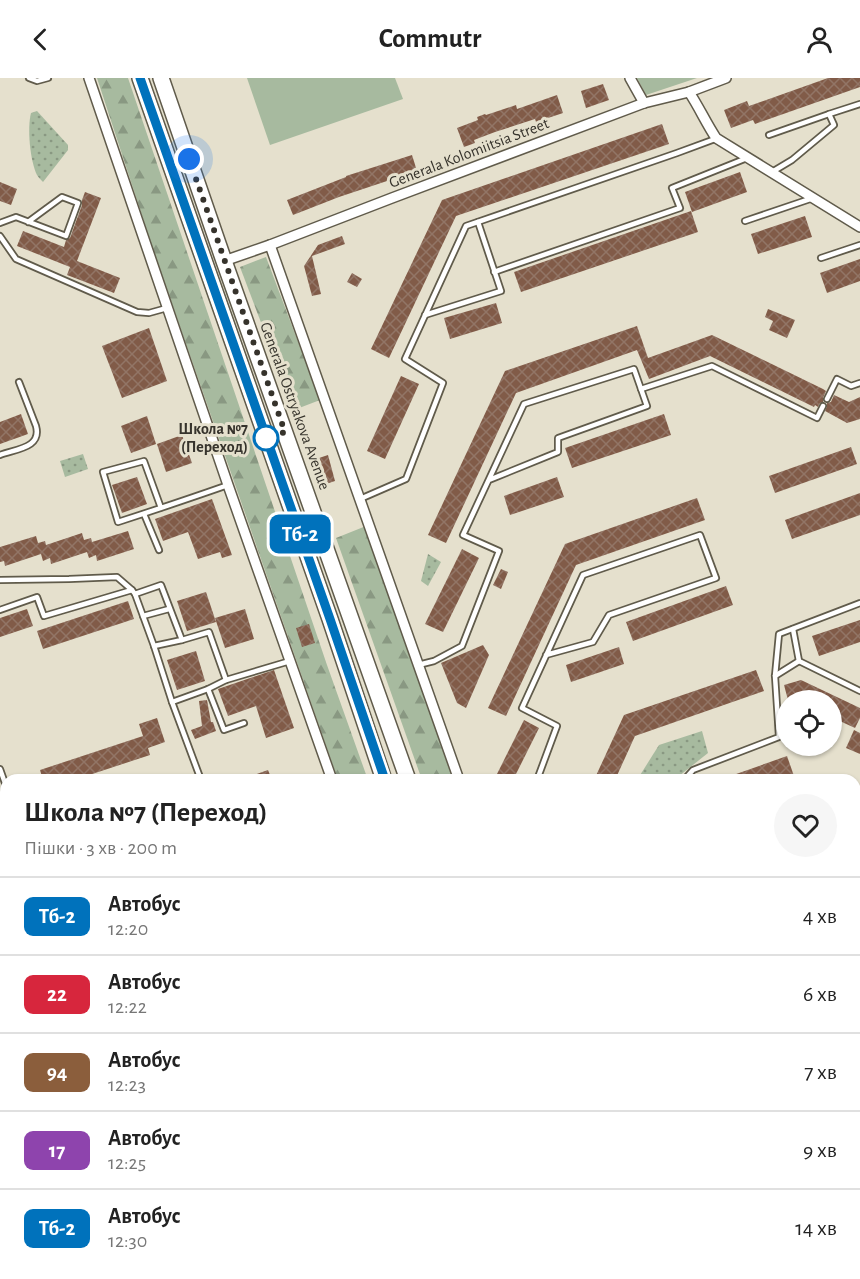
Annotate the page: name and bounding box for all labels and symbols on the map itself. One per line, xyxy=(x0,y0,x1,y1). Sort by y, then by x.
street label: Generala Kolomiitsia Street xyxy=(387,115,551,191)
your location xyxy=(174,144,204,174)
street label: Generala Ostryakova Avenue xyxy=(256,320,333,492)
place label: Школа №7 (Переход) xyxy=(178,421,248,455)
marker: Школа №7 (Переход) xyxy=(253,425,279,451)
line badge: Тб-2 xyxy=(258,514,342,554)

